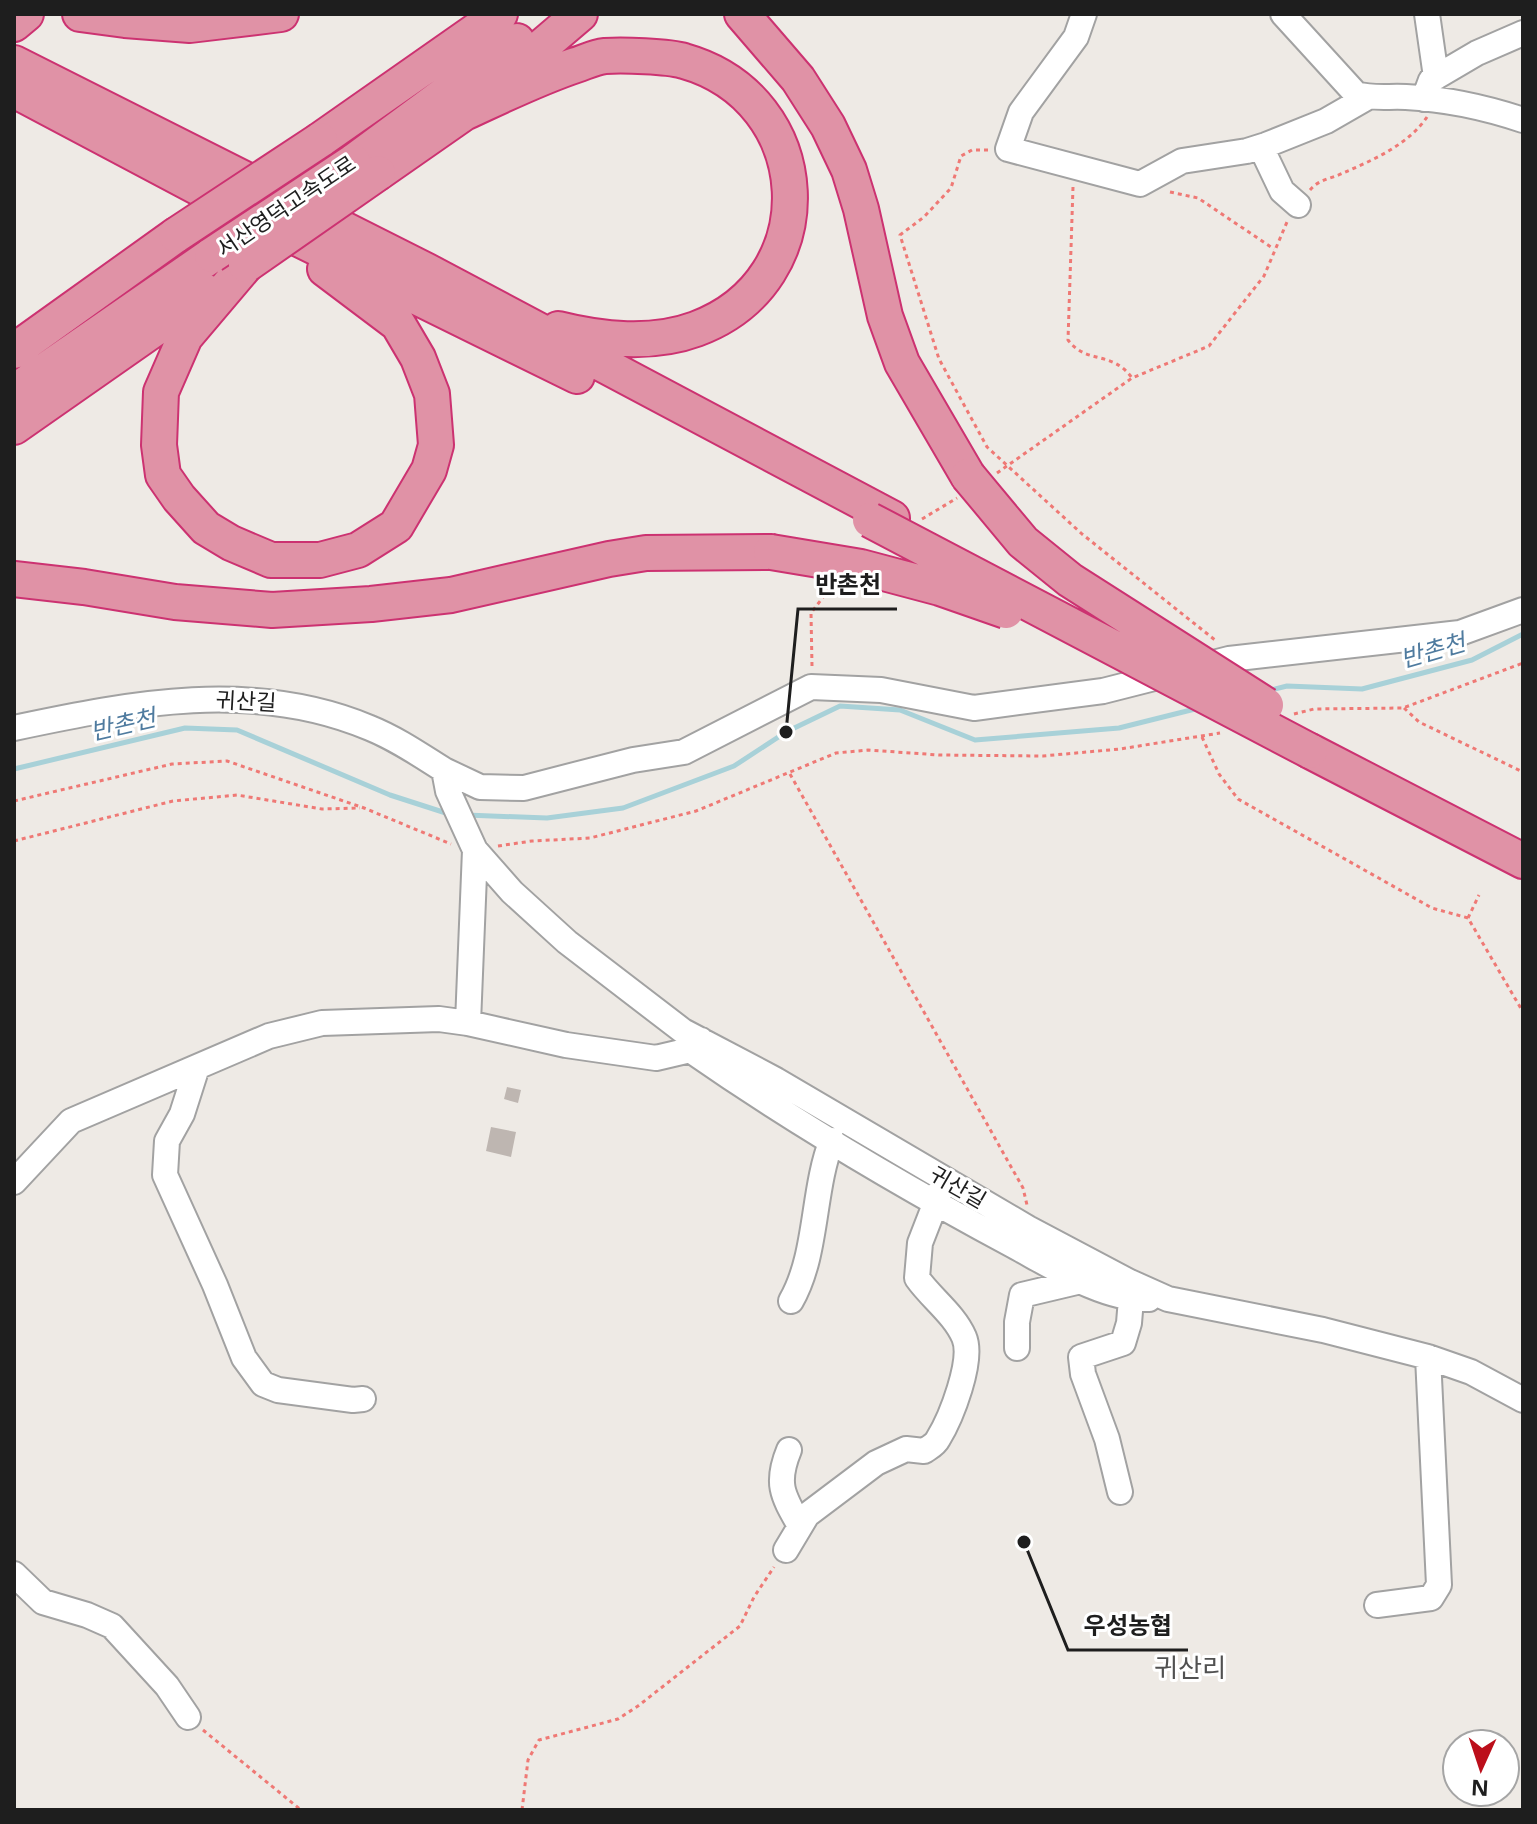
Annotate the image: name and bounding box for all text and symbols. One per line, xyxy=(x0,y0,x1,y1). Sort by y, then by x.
street label: 서산영덕고속도로 xyxy=(210,147,361,263)
callout: 반촌천 xyxy=(798,561,897,609)
text: 반촌천 xyxy=(815,567,881,600)
water label: 반촌천 xyxy=(1396,624,1472,675)
street label: 귀산길 xyxy=(215,683,277,717)
water label: 반촌천 xyxy=(87,699,161,747)
street label: 귀산길 xyxy=(925,1158,992,1214)
callout: 우성농협 xyxy=(1068,1602,1188,1650)
text: 우성농협 xyxy=(1084,1608,1172,1641)
district label: 귀산리 xyxy=(1154,1649,1226,1685)
north arrow xyxy=(1441,1728,1521,1808)
text: N xyxy=(1470,1774,1490,1804)

